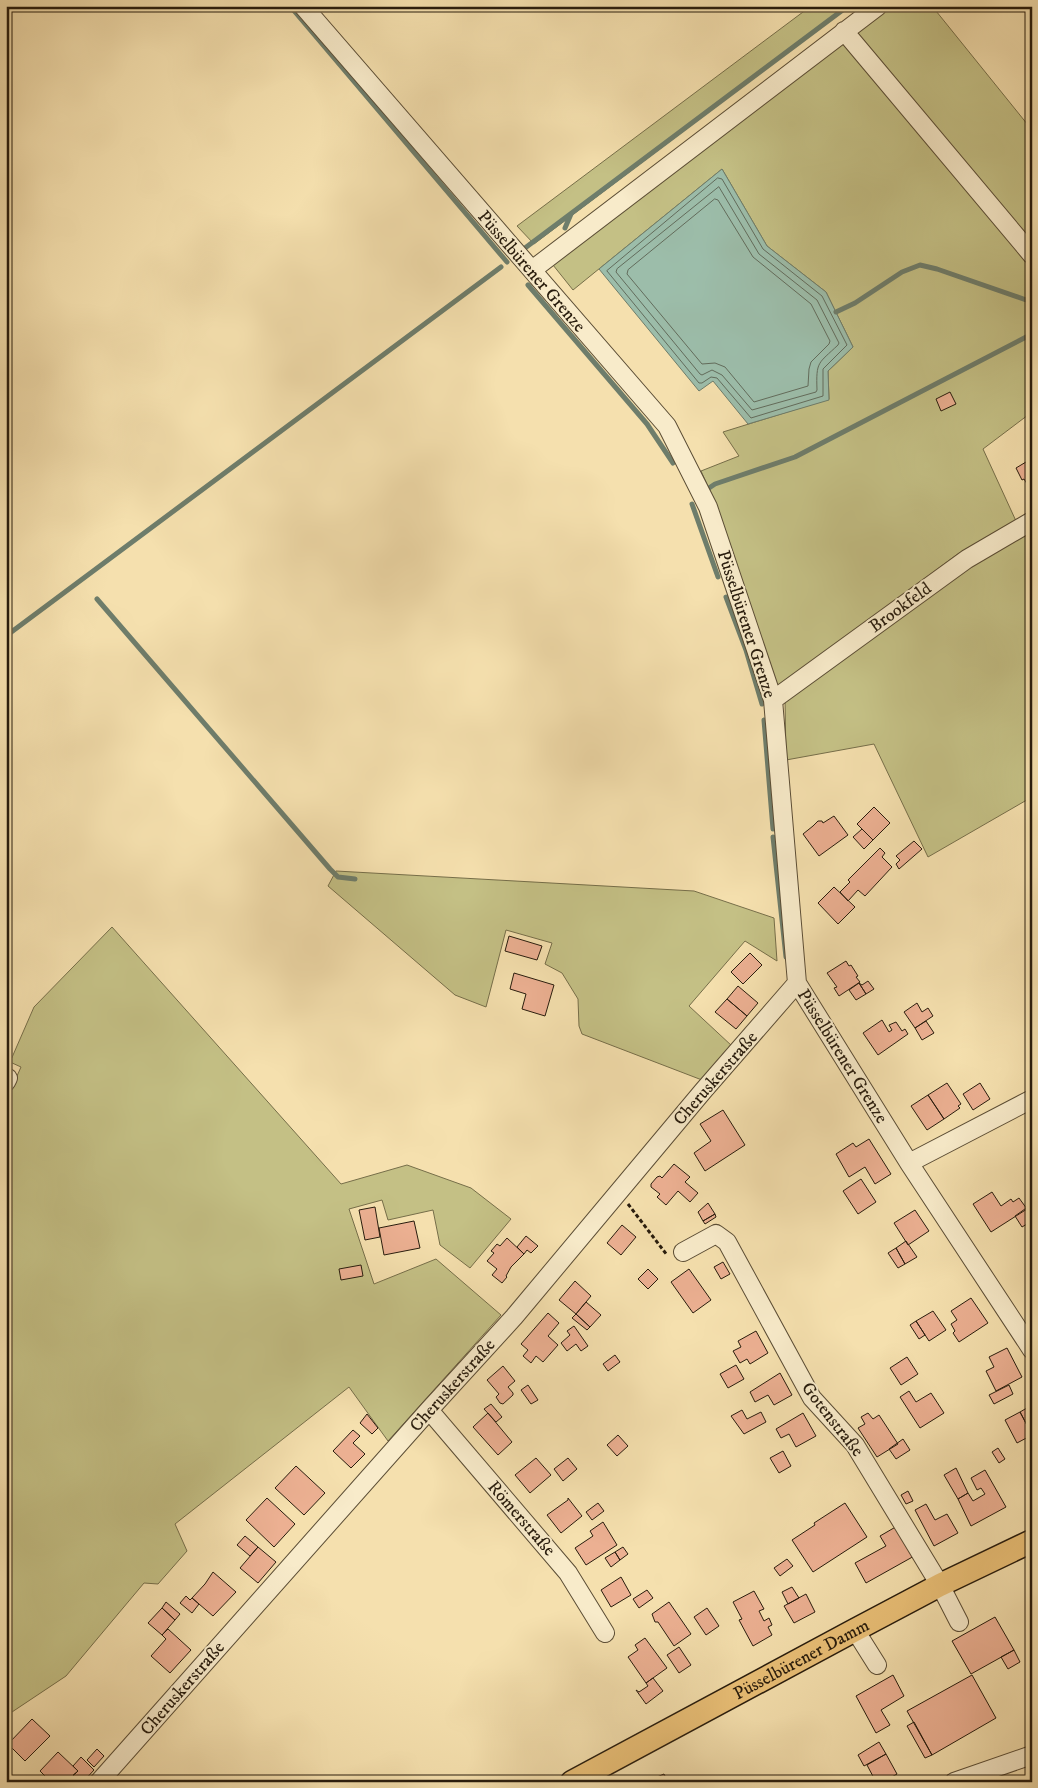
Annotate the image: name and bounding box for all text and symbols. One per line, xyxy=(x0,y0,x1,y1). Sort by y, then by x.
street label: Püsselbürener Grenze xyxy=(472,206,590,337)
street label: Püsselbürener Grenze xyxy=(712,548,780,701)
street label: Brookfeld xyxy=(865,578,936,638)
street label: Püsselbürener Grenze xyxy=(792,985,892,1128)
street label: Cheruskerstraße xyxy=(669,1027,763,1130)
street label: Cheruskerstraße xyxy=(405,1335,500,1437)
street label: Gotenstraße xyxy=(796,1378,868,1461)
street label: Römerstraße xyxy=(483,1476,560,1561)
street label: Püsselbürener Damm xyxy=(730,1615,873,1705)
street label: Cheruskerstraße xyxy=(136,1637,230,1740)

